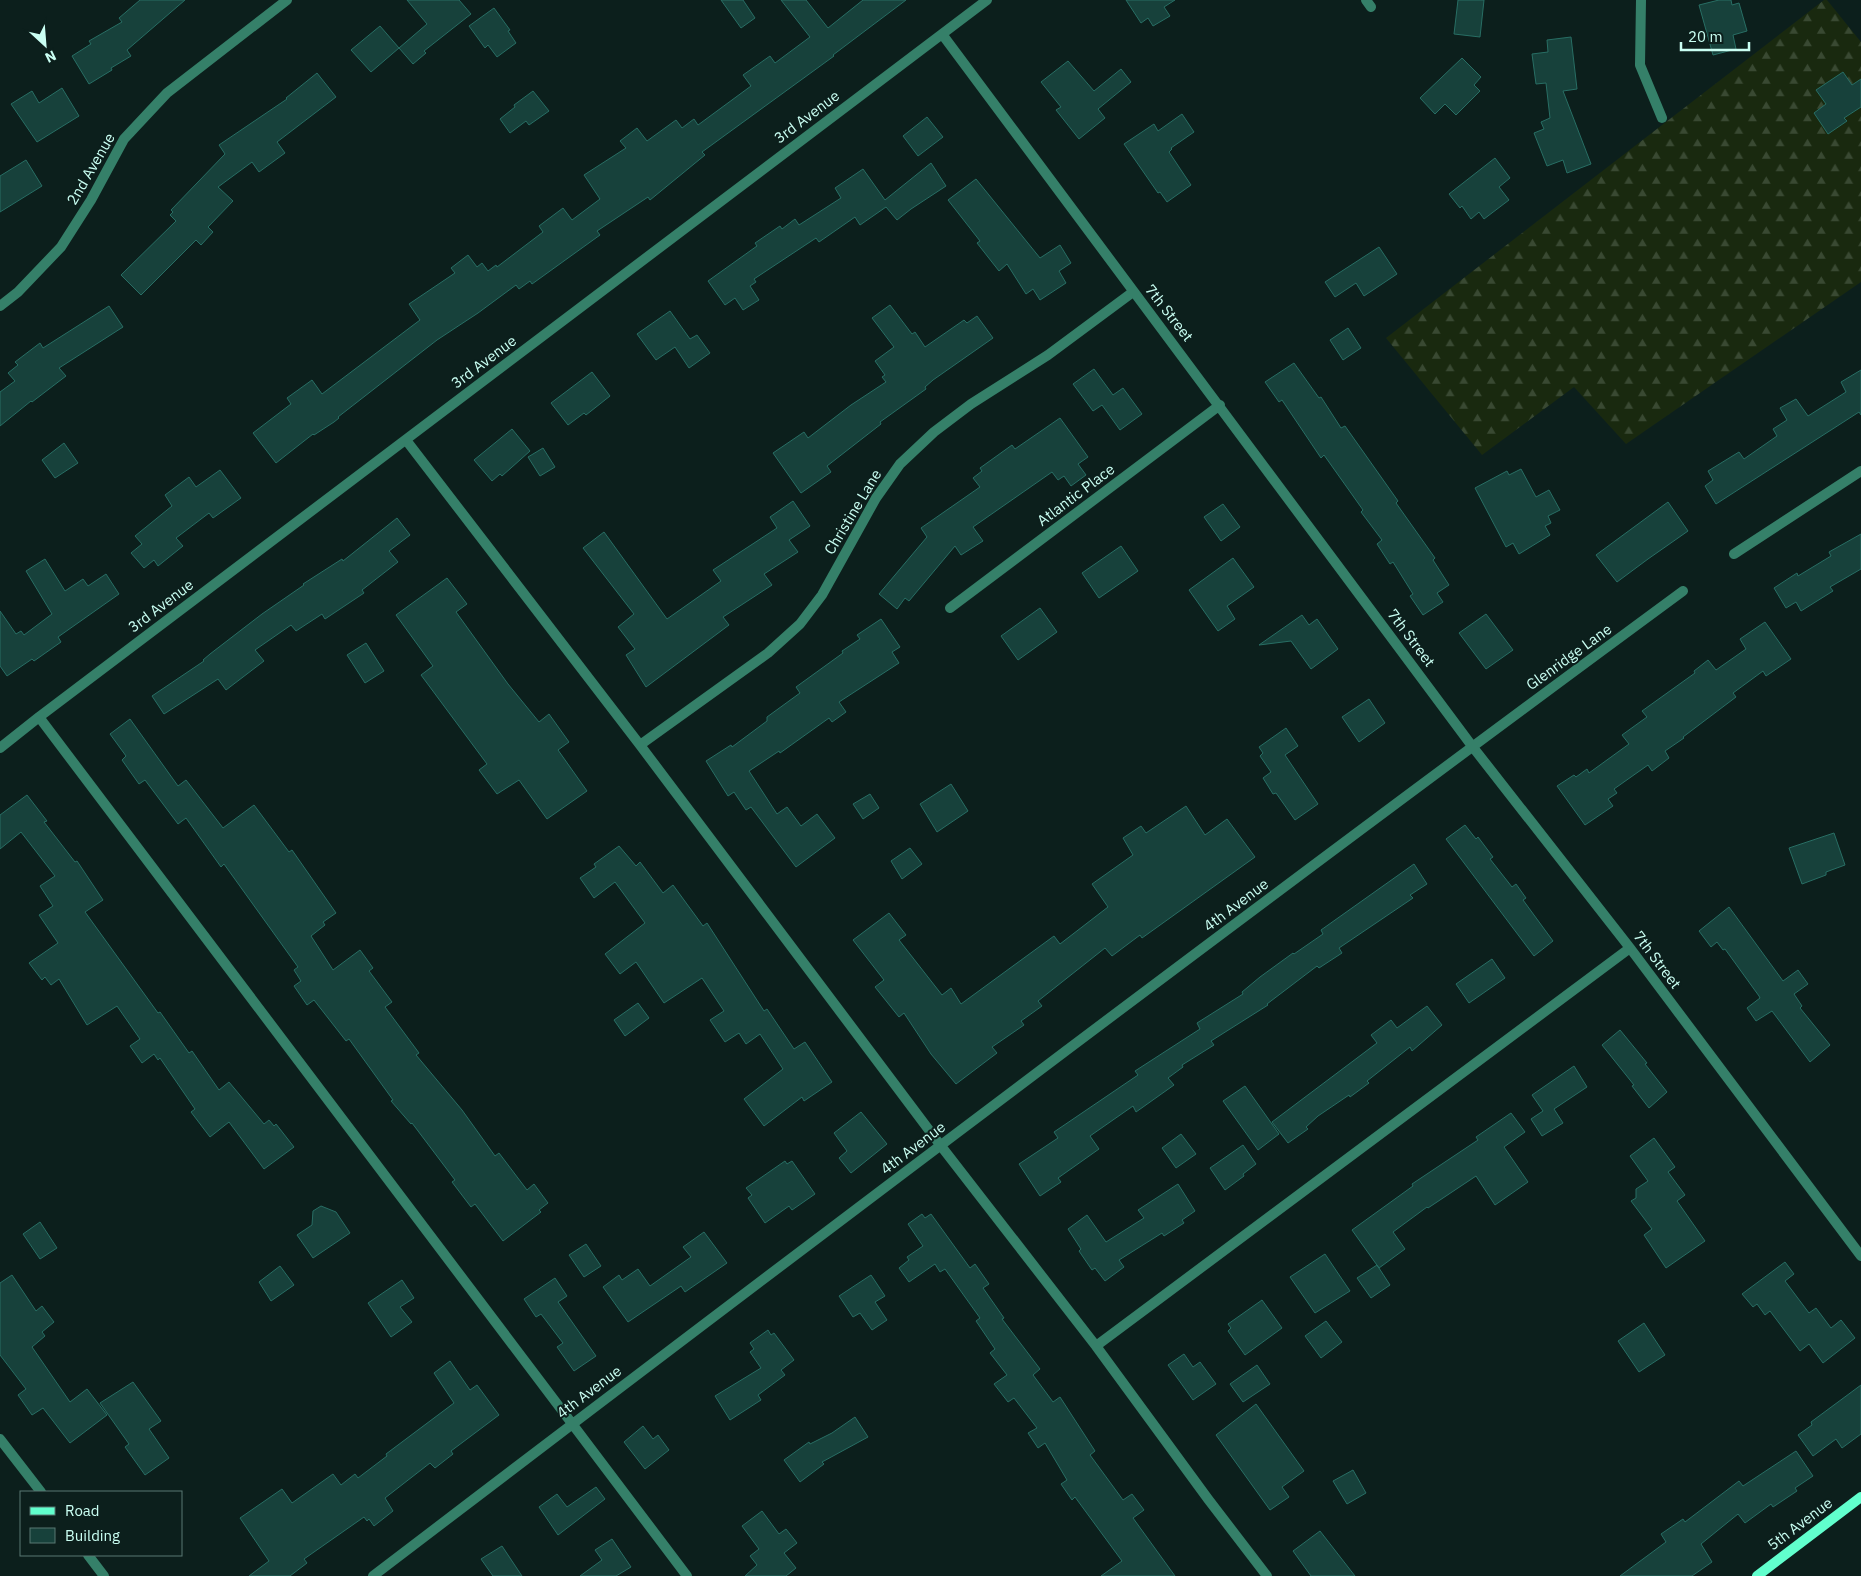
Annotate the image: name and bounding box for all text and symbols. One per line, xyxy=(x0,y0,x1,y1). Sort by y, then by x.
north arrow xyxy=(20,20,70,70)
scale bar xyxy=(1681,20,1748,52)
text: 20 m xyxy=(1688,27,1723,46)
text: N xyxy=(42,46,59,67)
street label: 3rd Avenue xyxy=(770,86,843,147)
street label: 2nd Avenue xyxy=(62,129,119,208)
street label: 7th Street xyxy=(1141,280,1198,345)
street label: 3rd Avenue xyxy=(447,331,520,392)
street label: Atlantic Place xyxy=(1033,459,1118,530)
street label: Christine Lane xyxy=(820,466,885,558)
street label: 3rd Avenue xyxy=(124,575,197,636)
street label: 7th Street xyxy=(1384,605,1439,670)
street label: Glenridge Lane xyxy=(1522,619,1615,694)
street label: 4th Avenue xyxy=(1199,874,1272,935)
street label: 7th Street xyxy=(1630,927,1685,992)
street label: 4th Avenue xyxy=(876,1117,949,1178)
street label: 4th Avenue xyxy=(552,1361,625,1422)
legend xyxy=(20,1491,182,1556)
street label: 5th Avenue xyxy=(1763,1493,1836,1554)
text: Road xyxy=(65,1501,100,1520)
text: Building xyxy=(65,1526,120,1545)

